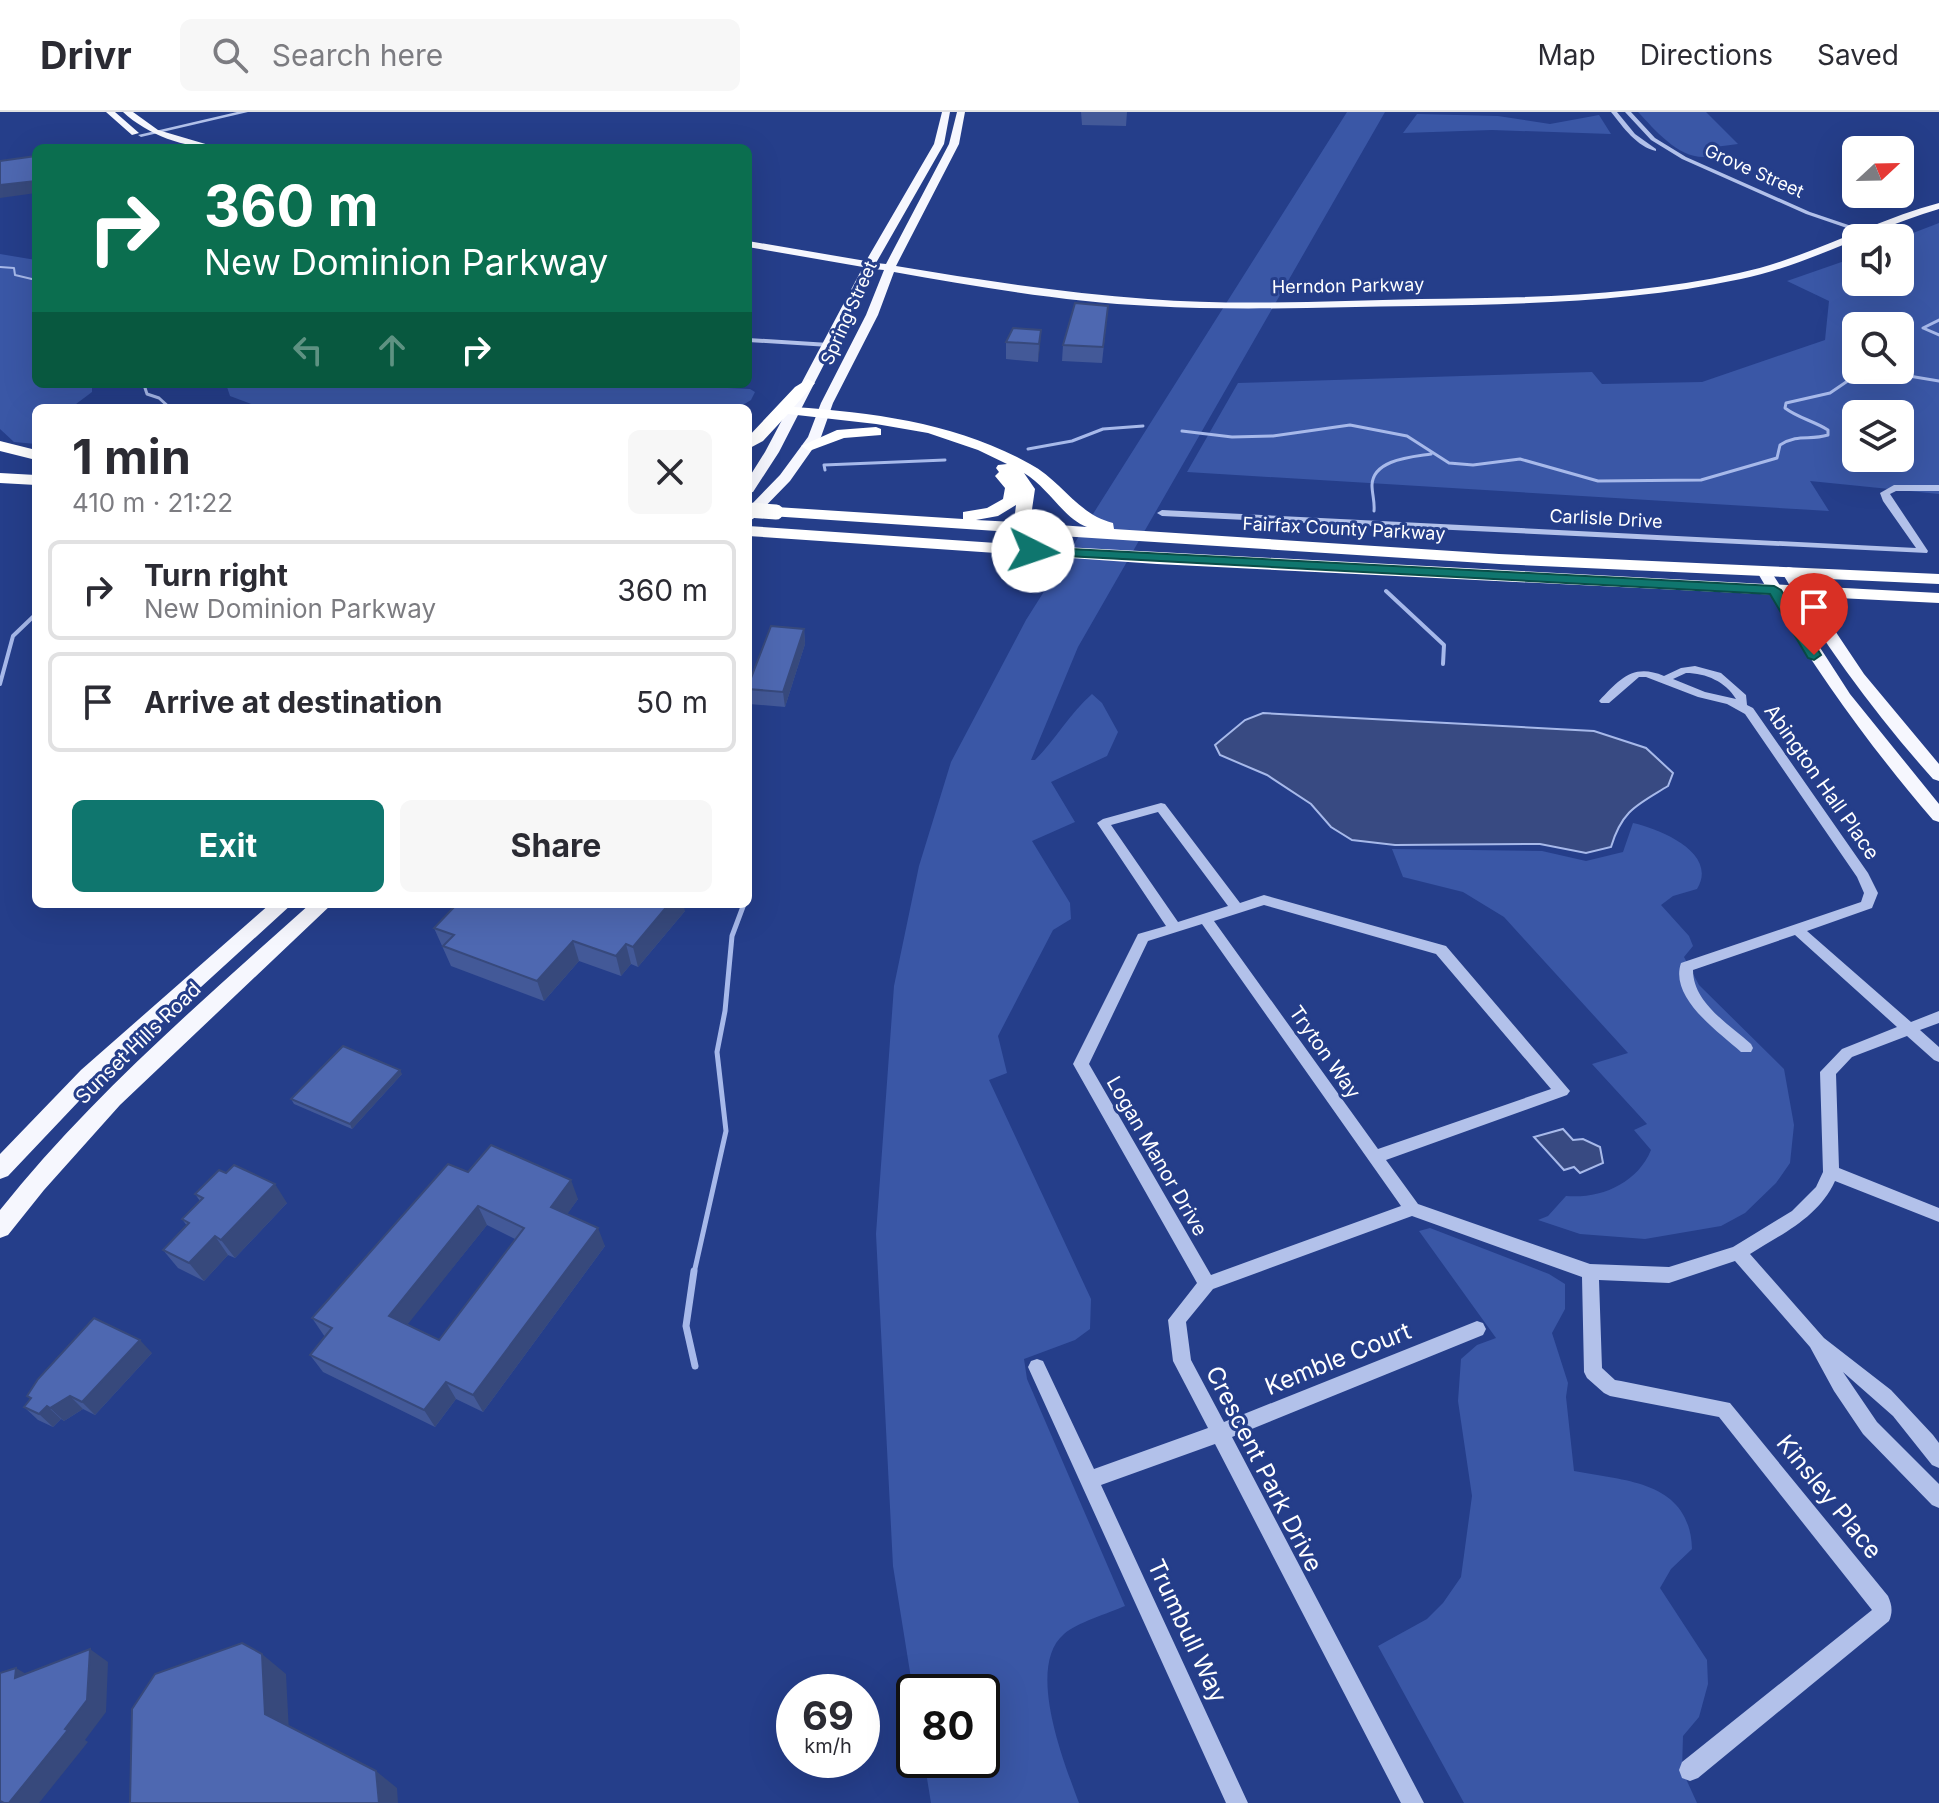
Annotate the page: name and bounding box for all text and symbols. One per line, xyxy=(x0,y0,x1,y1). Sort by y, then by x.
search box xyxy=(180,19,740,91)
text: Drivr xyxy=(40,32,132,78)
icon: search xyxy=(208,33,252,77)
text: Search here xyxy=(272,37,443,73)
text: Map xyxy=(1537,38,1596,72)
text: Directions xyxy=(1640,38,1773,72)
text: Saved xyxy=(1817,38,1899,72)
north arrow xyxy=(1842,136,1914,208)
map controls xyxy=(1842,136,1914,472)
street label: Grove Street xyxy=(1701,139,1807,202)
text: 360 m xyxy=(204,172,379,240)
icon: right xyxy=(72,176,176,280)
button: sound xyxy=(1842,224,1914,296)
text: New Dominion Parkway xyxy=(204,240,608,284)
street label: Spring Street xyxy=(816,257,881,368)
street label: Herndon Parkway xyxy=(1272,274,1424,297)
button: search xyxy=(1842,312,1914,384)
icon: left xyxy=(286,328,330,372)
icon: ahead xyxy=(370,328,414,372)
icon: right xyxy=(454,328,498,372)
button: layers xyxy=(1842,400,1914,472)
text: 1 min xyxy=(72,427,191,486)
button: close xyxy=(628,430,712,514)
text: 410 m · 21:22 xyxy=(72,487,233,518)
street label: Carlisle Drive xyxy=(1549,505,1663,532)
position arrow xyxy=(991,509,1075,593)
street label: Fairfax County Parkway xyxy=(1242,513,1446,544)
text: Turn right xyxy=(144,557,288,593)
icon: right xyxy=(76,568,120,612)
text: 360 m xyxy=(617,572,708,608)
pin xyxy=(1780,573,1848,655)
icon: arrive xyxy=(1792,585,1836,629)
text: New Dominion Parkway xyxy=(144,593,436,624)
icon: arrive xyxy=(76,680,120,724)
text: Arrive at destination xyxy=(144,684,442,720)
text: 50 m xyxy=(636,684,708,720)
street label: Abington Hall Place xyxy=(1759,700,1885,864)
button: Exit xyxy=(72,800,384,892)
button: Share xyxy=(400,800,712,892)
street label: Sunset Hills Road xyxy=(70,977,206,1109)
street label: Tryton Way xyxy=(1284,1001,1366,1103)
street label: Logan Manor Drive xyxy=(1102,1072,1212,1240)
street label: Kemble Court xyxy=(1261,1316,1415,1401)
street label: Crescent Park Drive xyxy=(1200,1361,1329,1576)
street label: Kinsley Place xyxy=(1771,1429,1888,1565)
street label: Trumbull Way xyxy=(1142,1555,1233,1707)
speed limit sign: 80 xyxy=(896,1674,1000,1778)
text: 69 xyxy=(802,1691,854,1740)
text: km/h xyxy=(804,1734,852,1758)

